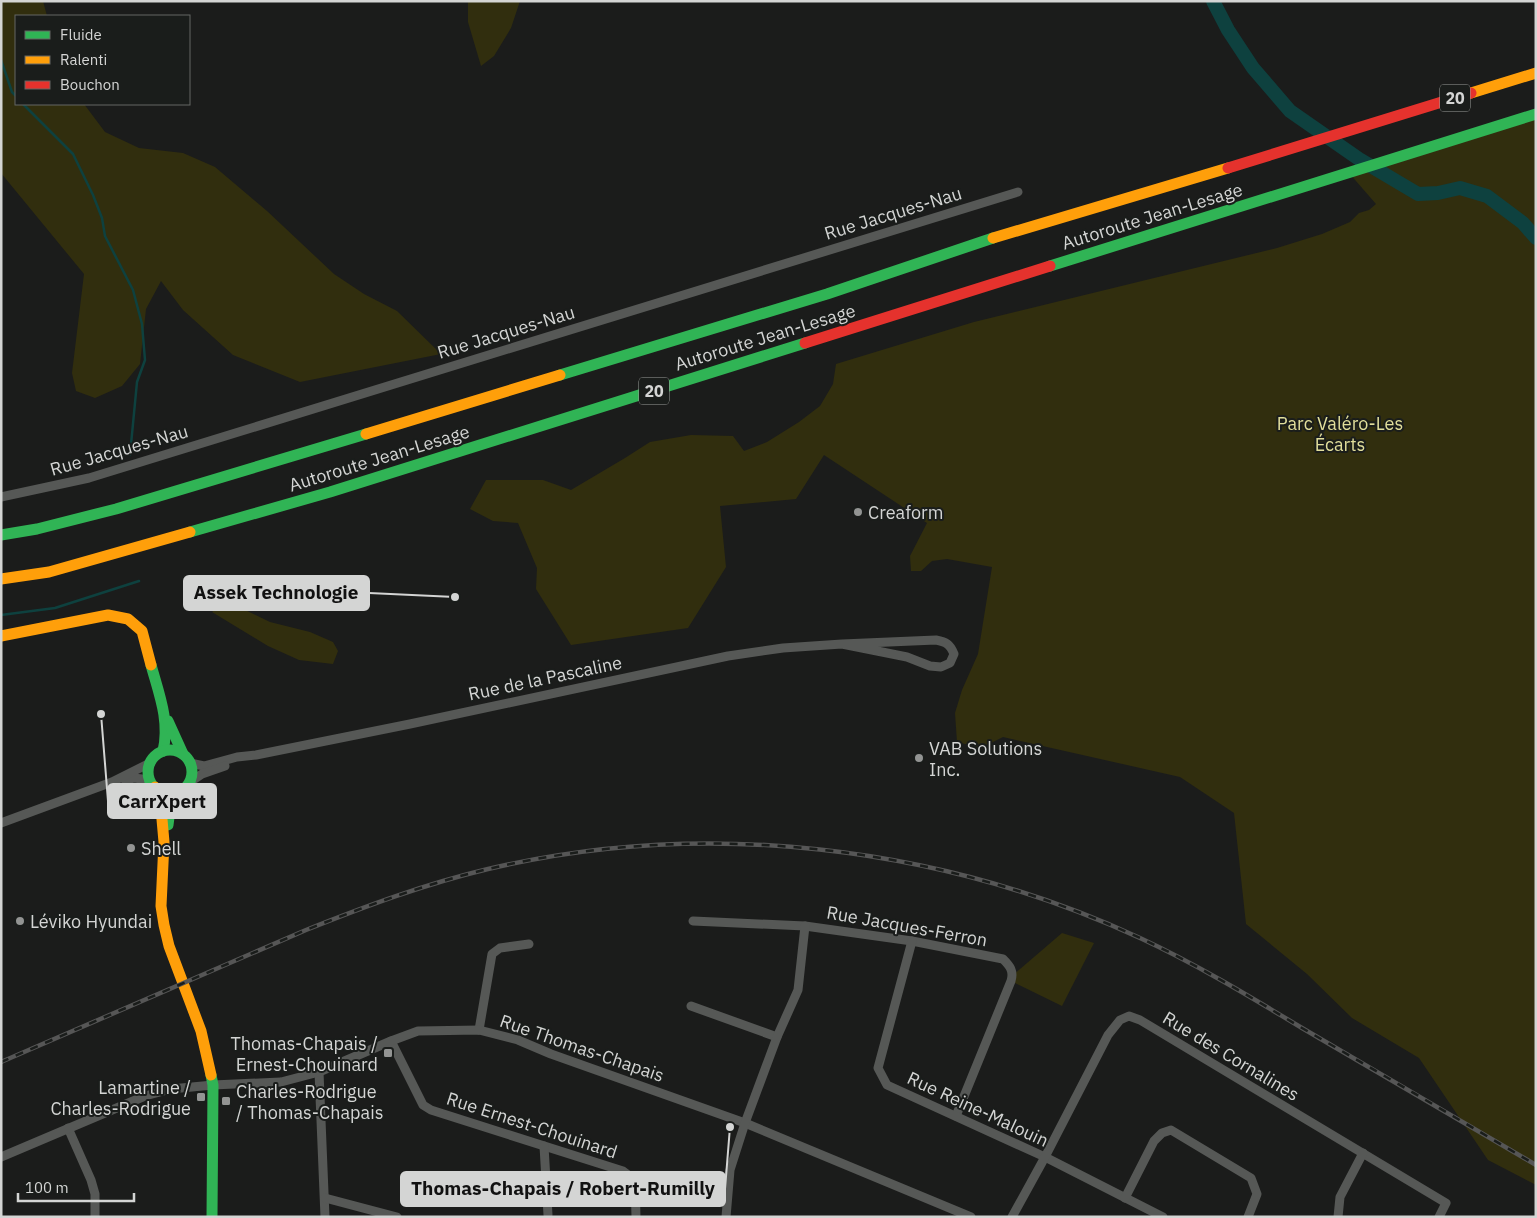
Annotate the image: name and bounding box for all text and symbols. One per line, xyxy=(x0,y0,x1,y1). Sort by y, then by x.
legend xyxy=(15,15,190,105)
text: Fluide xyxy=(60,25,102,44)
text: Ralenti xyxy=(60,50,107,69)
text: Bouchon xyxy=(60,75,120,94)
road number: 20 xyxy=(1440,85,1470,112)
street label: Autoroute Jean-Lesage xyxy=(1059,178,1245,254)
street label: Rue Jacques-Nau xyxy=(822,181,964,245)
street label: Autoroute Jean-Lesage xyxy=(672,299,858,375)
street label: Rue Jacques-Nau xyxy=(435,300,577,364)
road number: 20 xyxy=(639,378,669,404)
park label: Parc Valéro-Les Écarts xyxy=(1277,412,1403,456)
street label: Rue Jacques-Nau xyxy=(47,419,191,481)
street label: Autoroute Jean-Lesage xyxy=(286,420,472,496)
place label: Creaform xyxy=(868,501,943,524)
marker: Creaform xyxy=(852,506,864,518)
callout: Assek Technologie xyxy=(184,576,369,610)
text: Assek Technologie xyxy=(194,580,358,604)
street label: Rue de la Pascaline xyxy=(466,650,624,706)
place label: VAB Solutions Inc. xyxy=(929,737,1042,781)
marker: VAB Solutions Inc. xyxy=(913,752,925,764)
callout: CarrXpert xyxy=(108,784,216,818)
text: CarrXpert xyxy=(118,789,206,813)
place label: Shell xyxy=(141,837,181,860)
marker: Shell xyxy=(125,842,137,854)
street label: Rue Jacques-Ferron xyxy=(825,901,989,951)
place label: Léviko Hyundai xyxy=(30,910,152,933)
marker: Léviko Hyundai xyxy=(14,915,26,927)
street label: Rue des Cornalines xyxy=(1159,1006,1303,1106)
street label: Rue Thomas-Chapais xyxy=(497,1009,667,1087)
place label: Thomas-Chapais / Ernest-Chouinard xyxy=(231,1032,378,1076)
marker: Thomas-Chapais / Ernest-Chouinard xyxy=(382,1047,394,1059)
street label: Rue Reine-Malouin xyxy=(904,1066,1052,1152)
place label: Lamartine / Charles-Rodrigue xyxy=(50,1076,191,1120)
place label: Charles-Rodrigue / Thomas-Chapais xyxy=(236,1080,383,1124)
street label: Rue Ernest-Chouinard xyxy=(444,1087,620,1163)
marker: Lamartine / Charles-Rodrigue xyxy=(195,1091,207,1103)
marker: Charles-Rodrigue / Thomas-Chapais xyxy=(220,1095,232,1107)
scale bar xyxy=(18,1170,134,1202)
callout: Thomas-Chapais / Robert-Rumilly xyxy=(401,1172,725,1206)
text: Thomas-Chapais / Robert-Rumilly xyxy=(411,1176,716,1200)
text: 100 m xyxy=(25,1178,69,1197)

